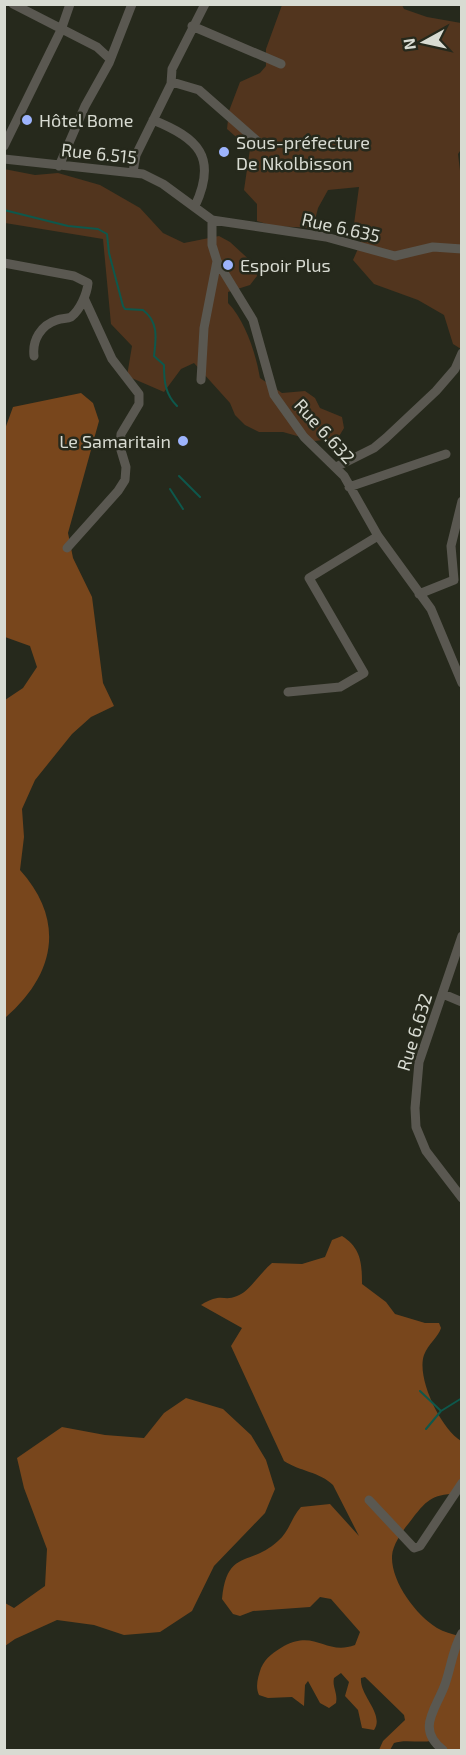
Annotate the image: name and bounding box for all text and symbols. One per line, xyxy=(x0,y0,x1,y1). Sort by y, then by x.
north arrow xyxy=(394,12,454,72)
text: N xyxy=(398,37,419,51)
place label: Hôtel Bome xyxy=(39,109,133,131)
marker: Hôtel Bome xyxy=(20,113,34,127)
place label: Sous-préfecture De Nkolbisson xyxy=(236,131,370,174)
street label: Rue 6.515 xyxy=(60,138,138,168)
marker: Sous-préfecture De Nkolbisson xyxy=(217,145,231,159)
street label: Rue 6.635 xyxy=(300,207,382,247)
place label: Espoir Plus xyxy=(240,254,331,276)
marker: Espoir Plus xyxy=(221,258,235,272)
street label: Rue 6.632 xyxy=(290,394,360,468)
place label: Le Samaritain xyxy=(59,430,171,452)
marker: Le Samaritain xyxy=(176,434,190,448)
street label: Rue 6.632 xyxy=(392,991,436,1073)

